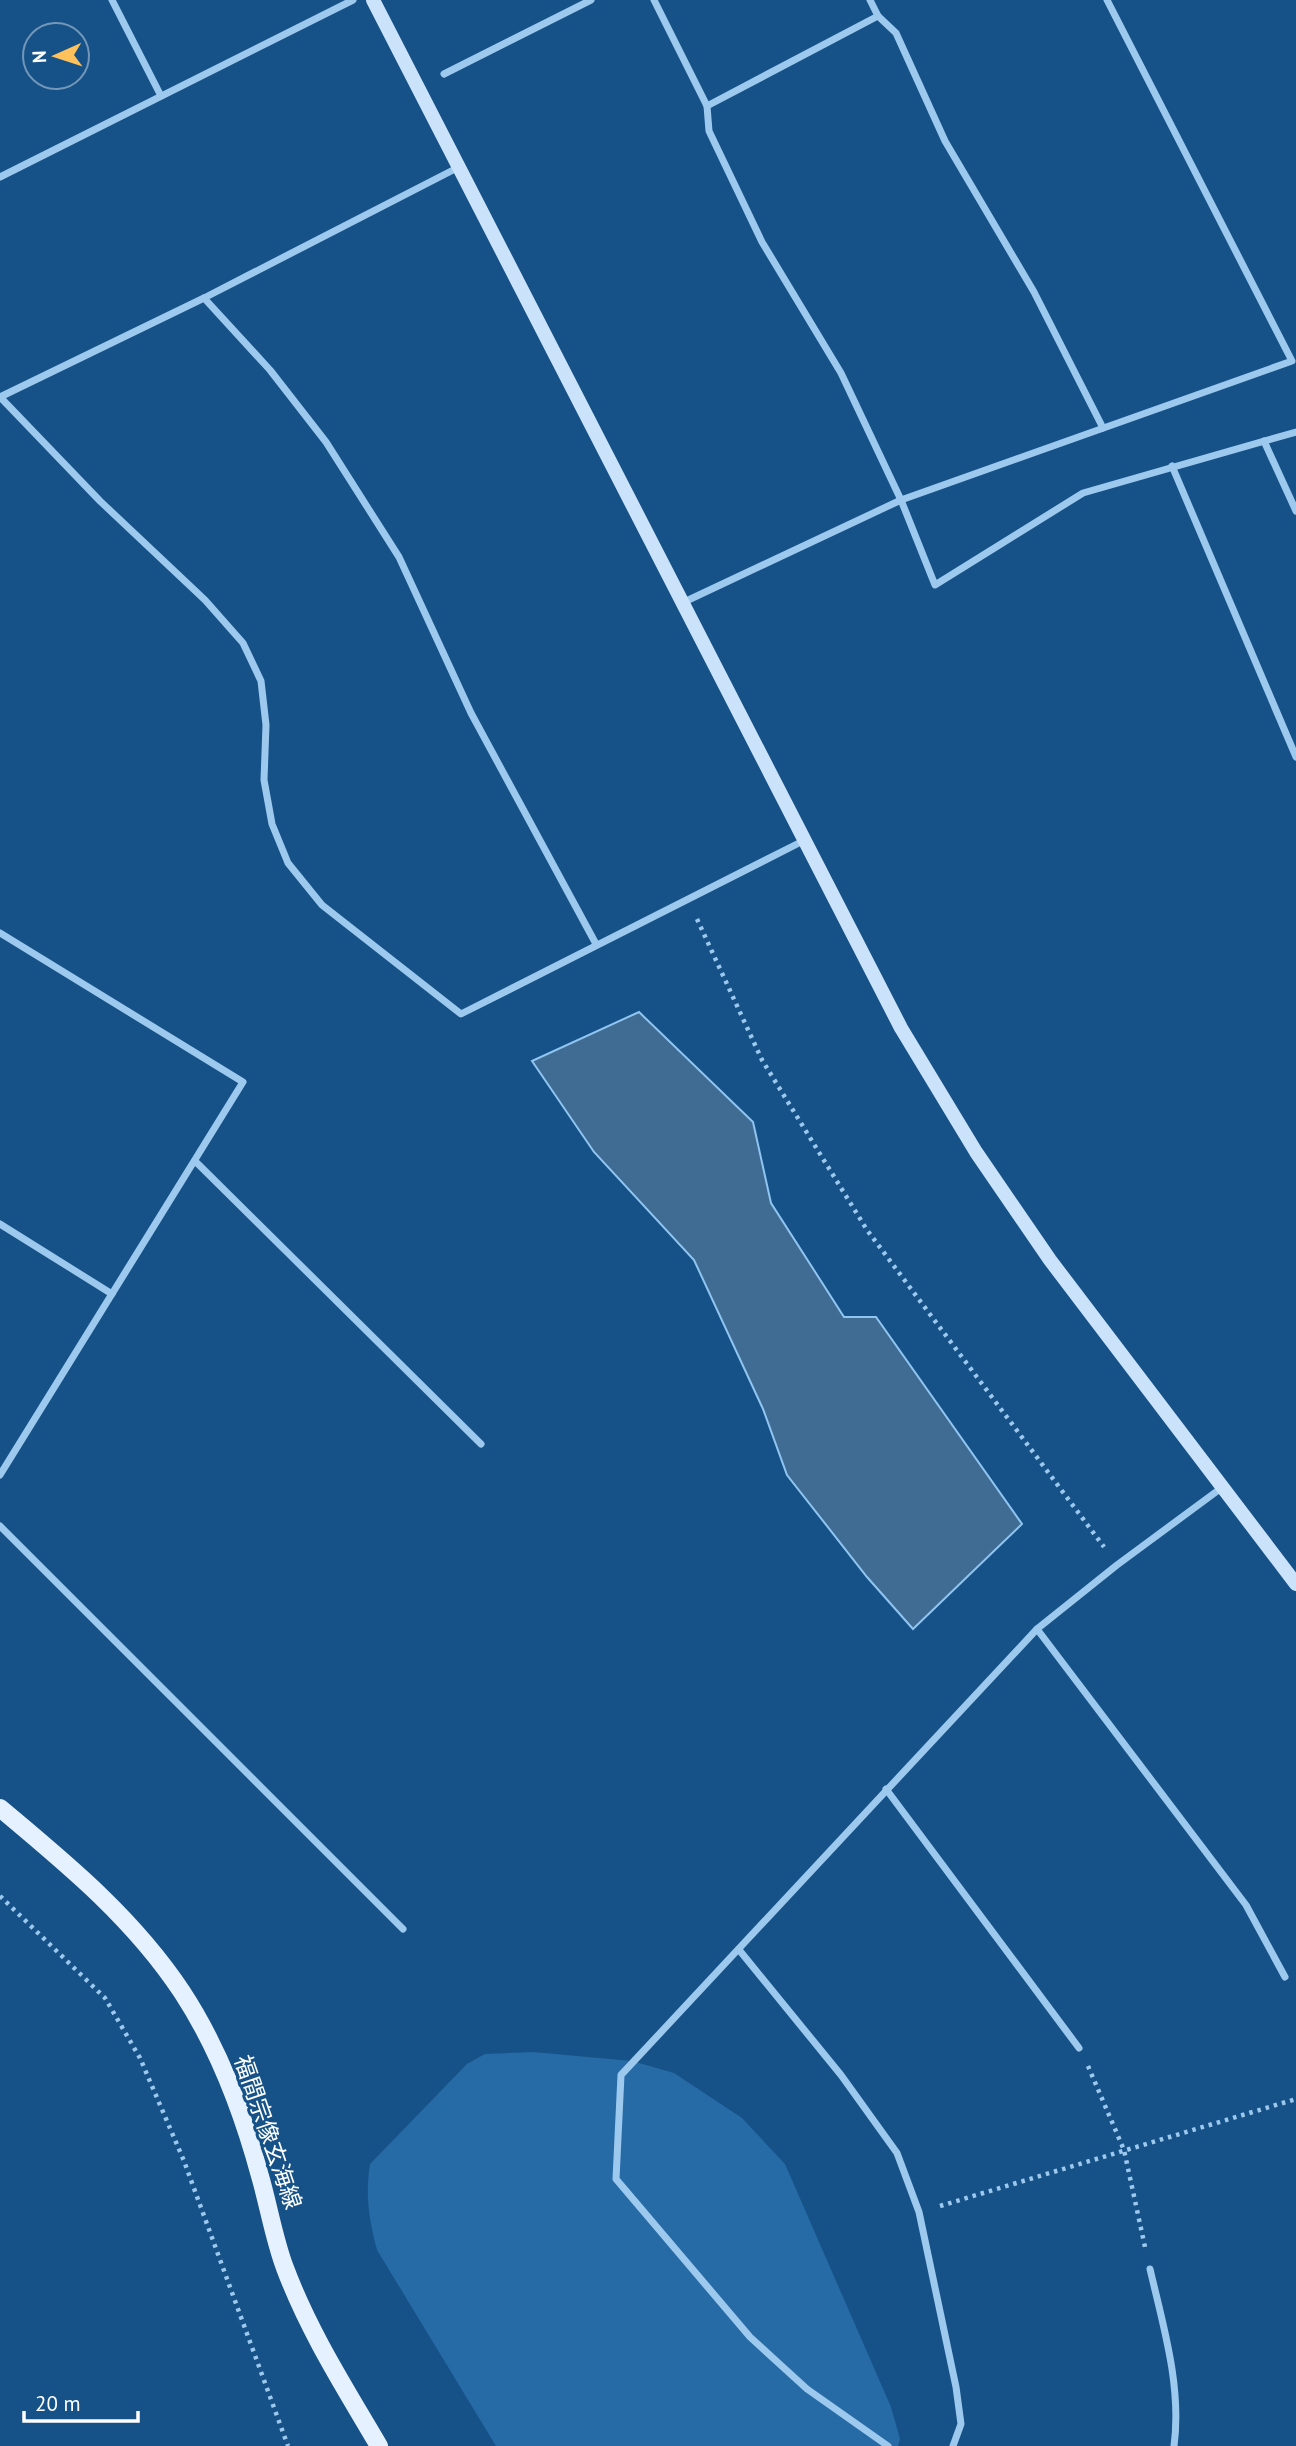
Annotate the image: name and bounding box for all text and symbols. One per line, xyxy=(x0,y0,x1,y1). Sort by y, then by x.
north arrow xyxy=(21,21,91,91)
text: N xyxy=(27,50,51,64)
street label: 福間宗像玄海線 xyxy=(229,2051,308,2213)
scale bar xyxy=(24,2380,138,2424)
text: 20 m xyxy=(35,2390,81,2417)

